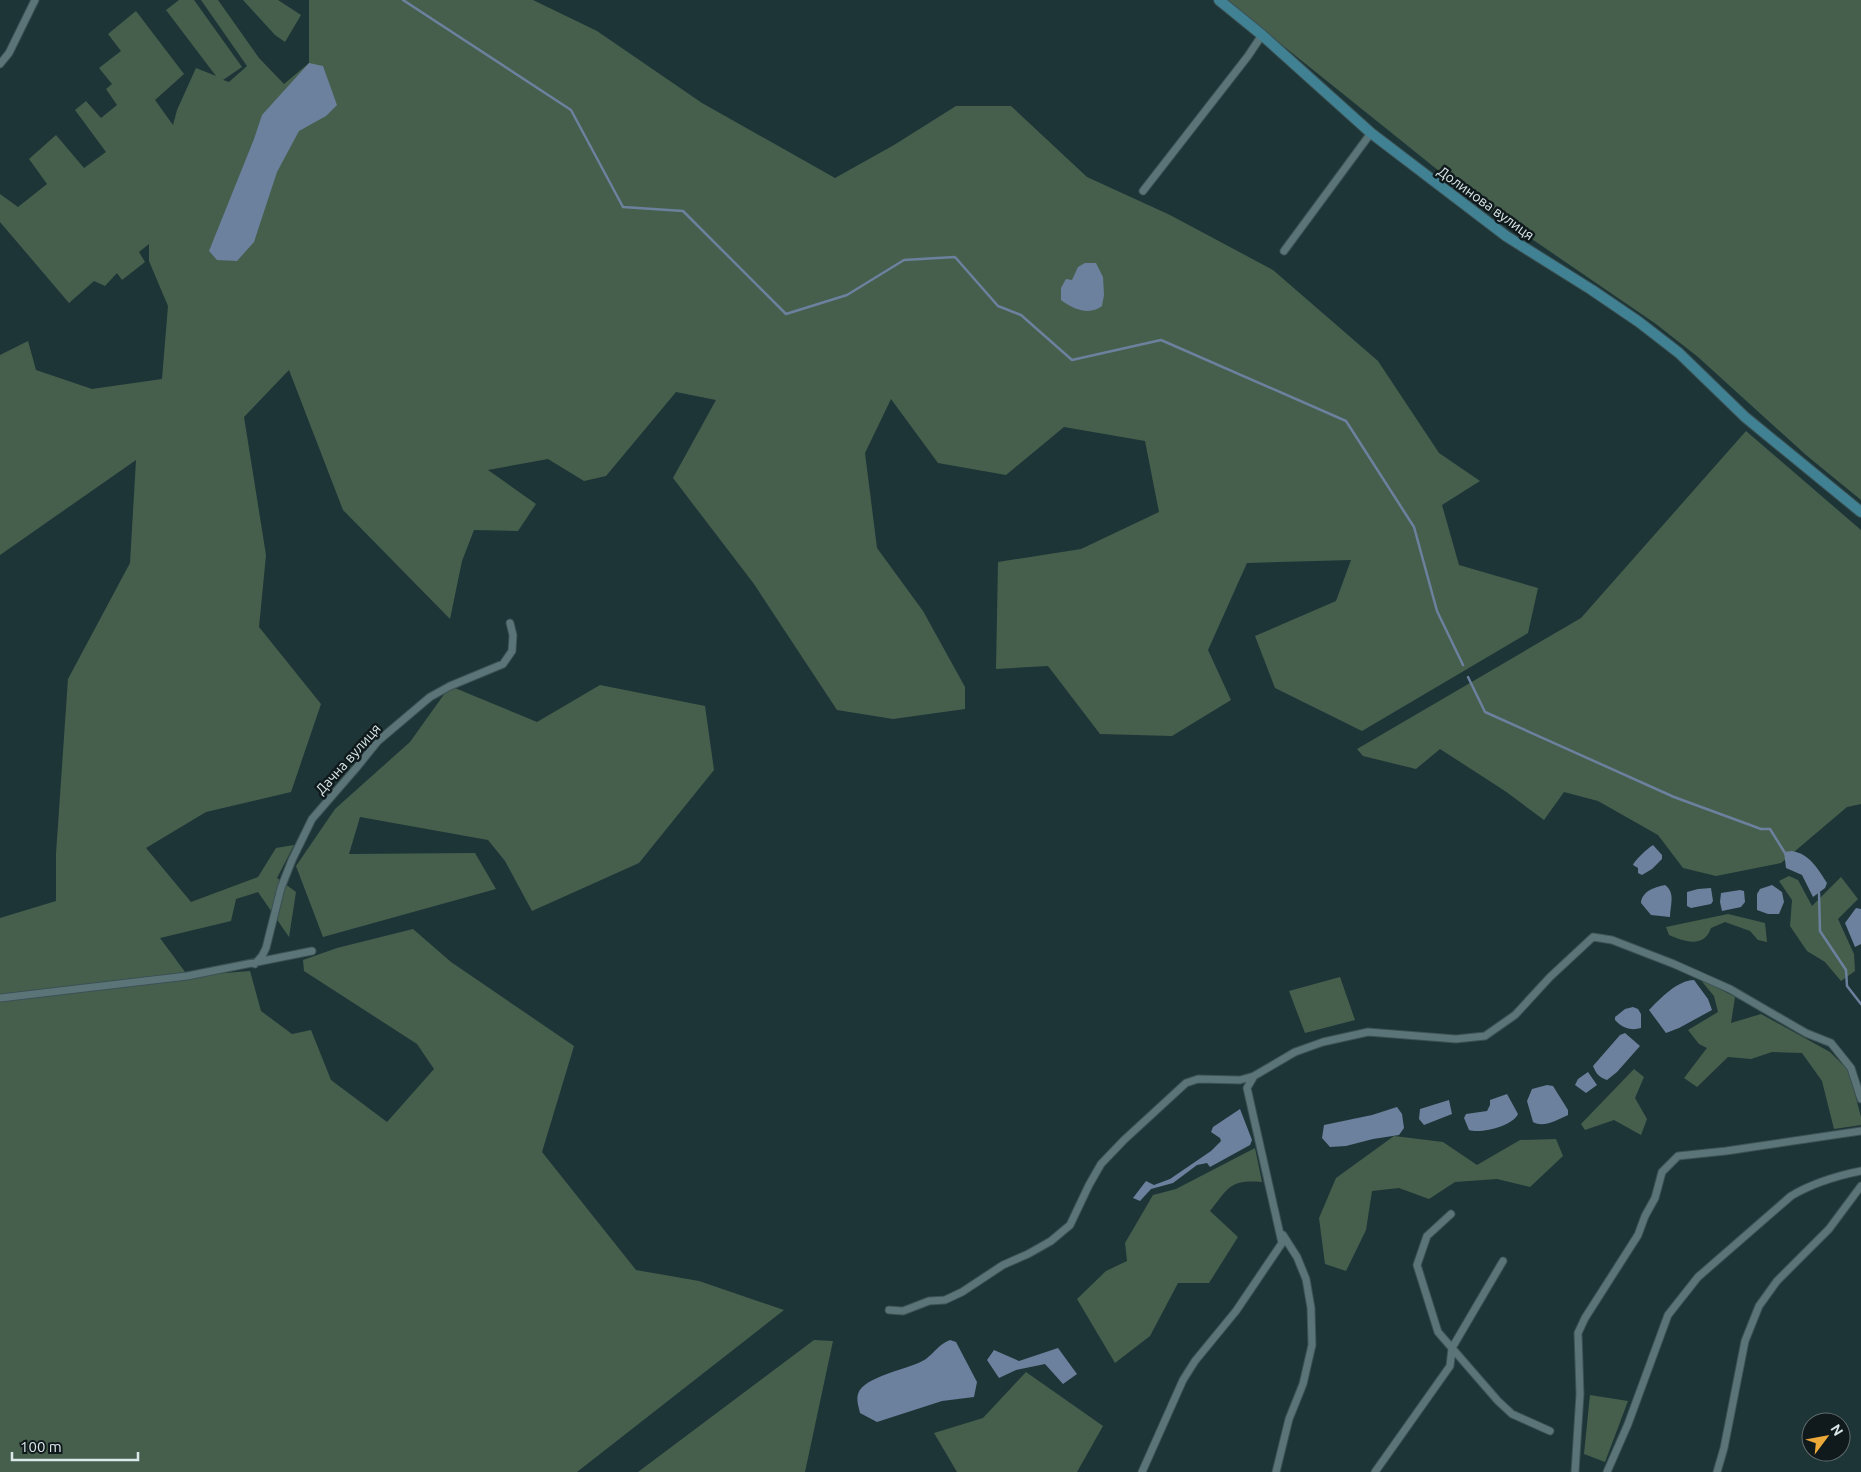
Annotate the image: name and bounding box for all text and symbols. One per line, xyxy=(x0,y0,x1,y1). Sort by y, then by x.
street label: Долинова вулиця xyxy=(1435,163,1537,243)
street label: Дачна вулиця xyxy=(312,720,384,798)
north arrow xyxy=(1801,1412,1851,1462)
text: N xyxy=(1827,1421,1847,1439)
scale bar xyxy=(12,1430,139,1462)
text: 100 m xyxy=(20,1438,62,1455)

